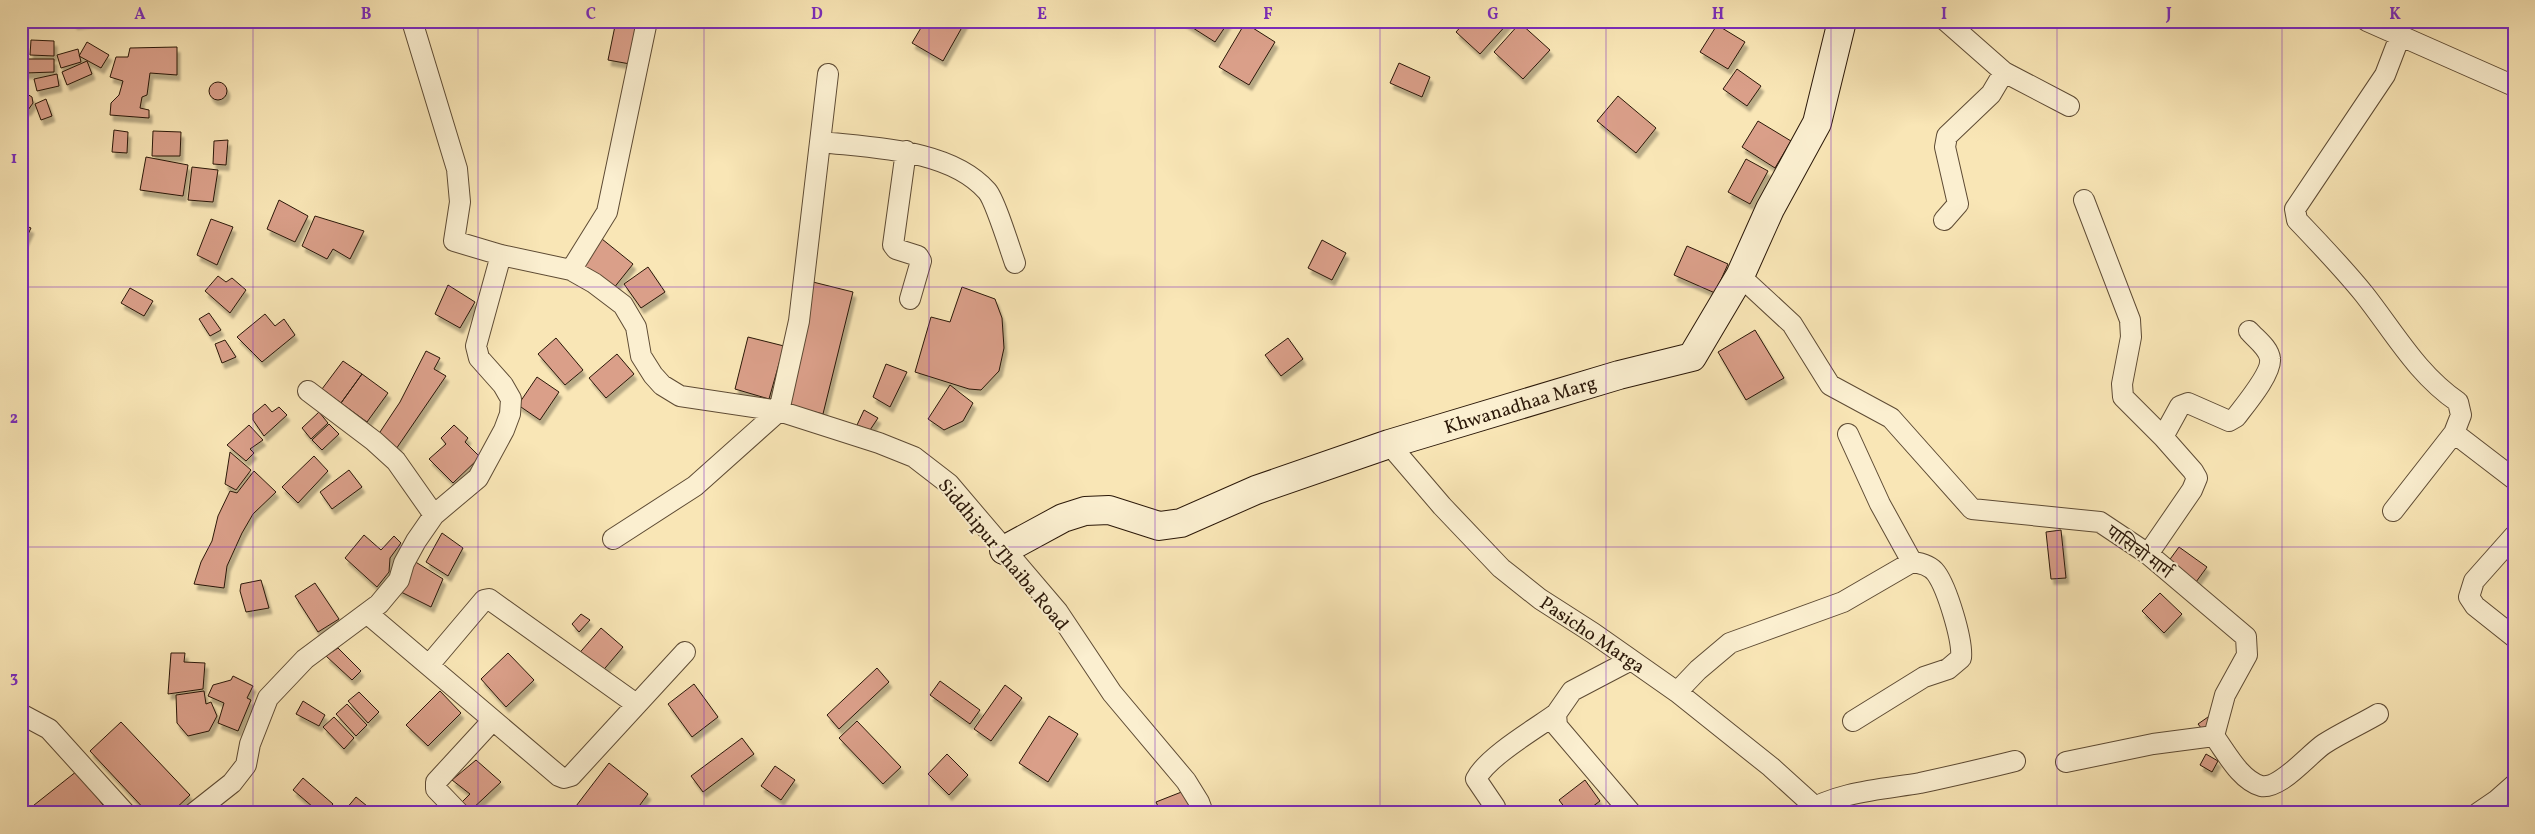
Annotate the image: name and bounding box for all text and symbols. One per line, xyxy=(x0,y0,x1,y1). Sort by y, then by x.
text: A xyxy=(134,4,146,26)
text: B xyxy=(361,4,372,26)
text: C xyxy=(586,4,596,26)
text: D xyxy=(811,4,823,26)
text: E xyxy=(1037,4,1047,26)
text: F xyxy=(1263,4,1273,26)
text: G xyxy=(1487,4,1499,26)
text: H xyxy=(1712,4,1724,26)
text: I xyxy=(1941,4,1947,26)
text: J xyxy=(2165,4,2172,26)
text: K xyxy=(2389,4,2401,26)
text: 1 xyxy=(11,148,17,170)
street label: Khwanadhaa Marg xyxy=(1441,370,1600,441)
text: 2 xyxy=(10,408,18,430)
street label: Siddhipur Thaiba Road xyxy=(931,474,1074,637)
street label: पासिचो मार्ग xyxy=(2100,519,2178,586)
street label: Pasicho Marga xyxy=(1534,591,1650,681)
text: 3 xyxy=(10,667,18,689)

